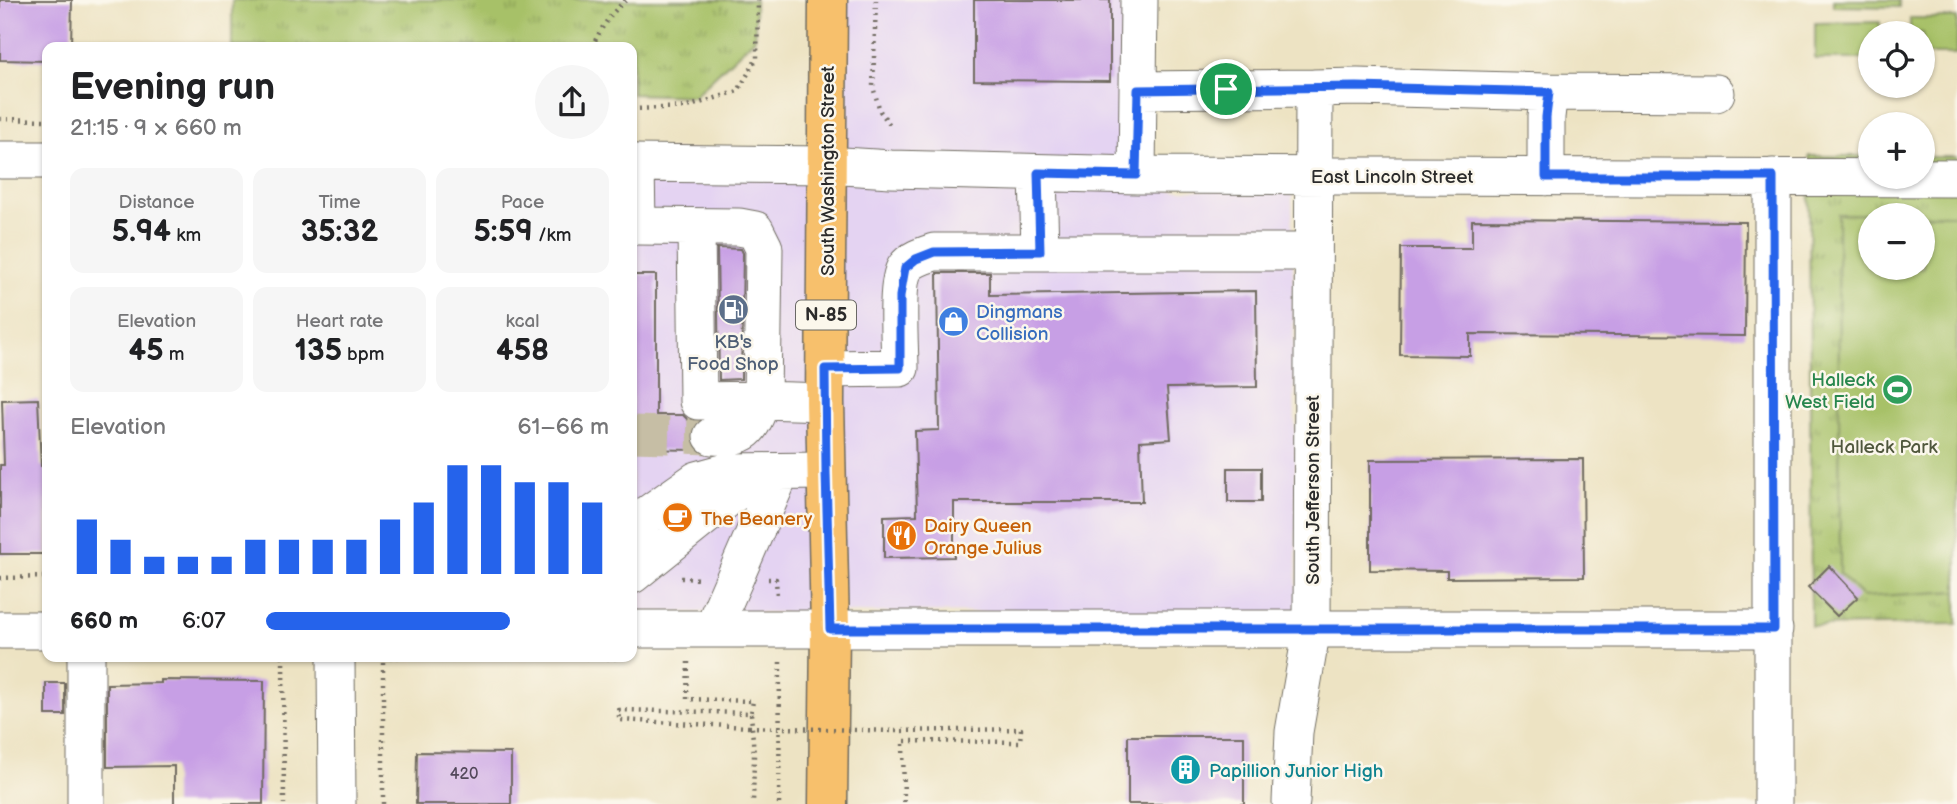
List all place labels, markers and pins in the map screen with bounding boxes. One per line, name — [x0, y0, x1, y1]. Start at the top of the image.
pin — [1196, 59, 1256, 119]
fuel station icon: KB's Food Shop — [716, 293, 750, 327]
place label: Dingmans Collision — [976, 301, 1063, 346]
shop icon: Dingmans Collision — [936, 305, 970, 339]
place label: KB's Food Shop — [687, 331, 779, 376]
place label: Halleck West Field — [1785, 369, 1876, 414]
sports icon: Halleck West Field — [1881, 373, 1915, 407]
cafe icon: The Beanery — [661, 501, 695, 535]
place label: The Beanery — [701, 508, 813, 531]
place label: Dairy Queen Orange Julius — [924, 515, 1042, 560]
restaurant icon: Dairy Queen Orange Julius — [884, 519, 918, 553]
building icon: Papillion Junior High — [1169, 753, 1203, 787]
place label: Papillion Junior High — [1209, 760, 1383, 783]

